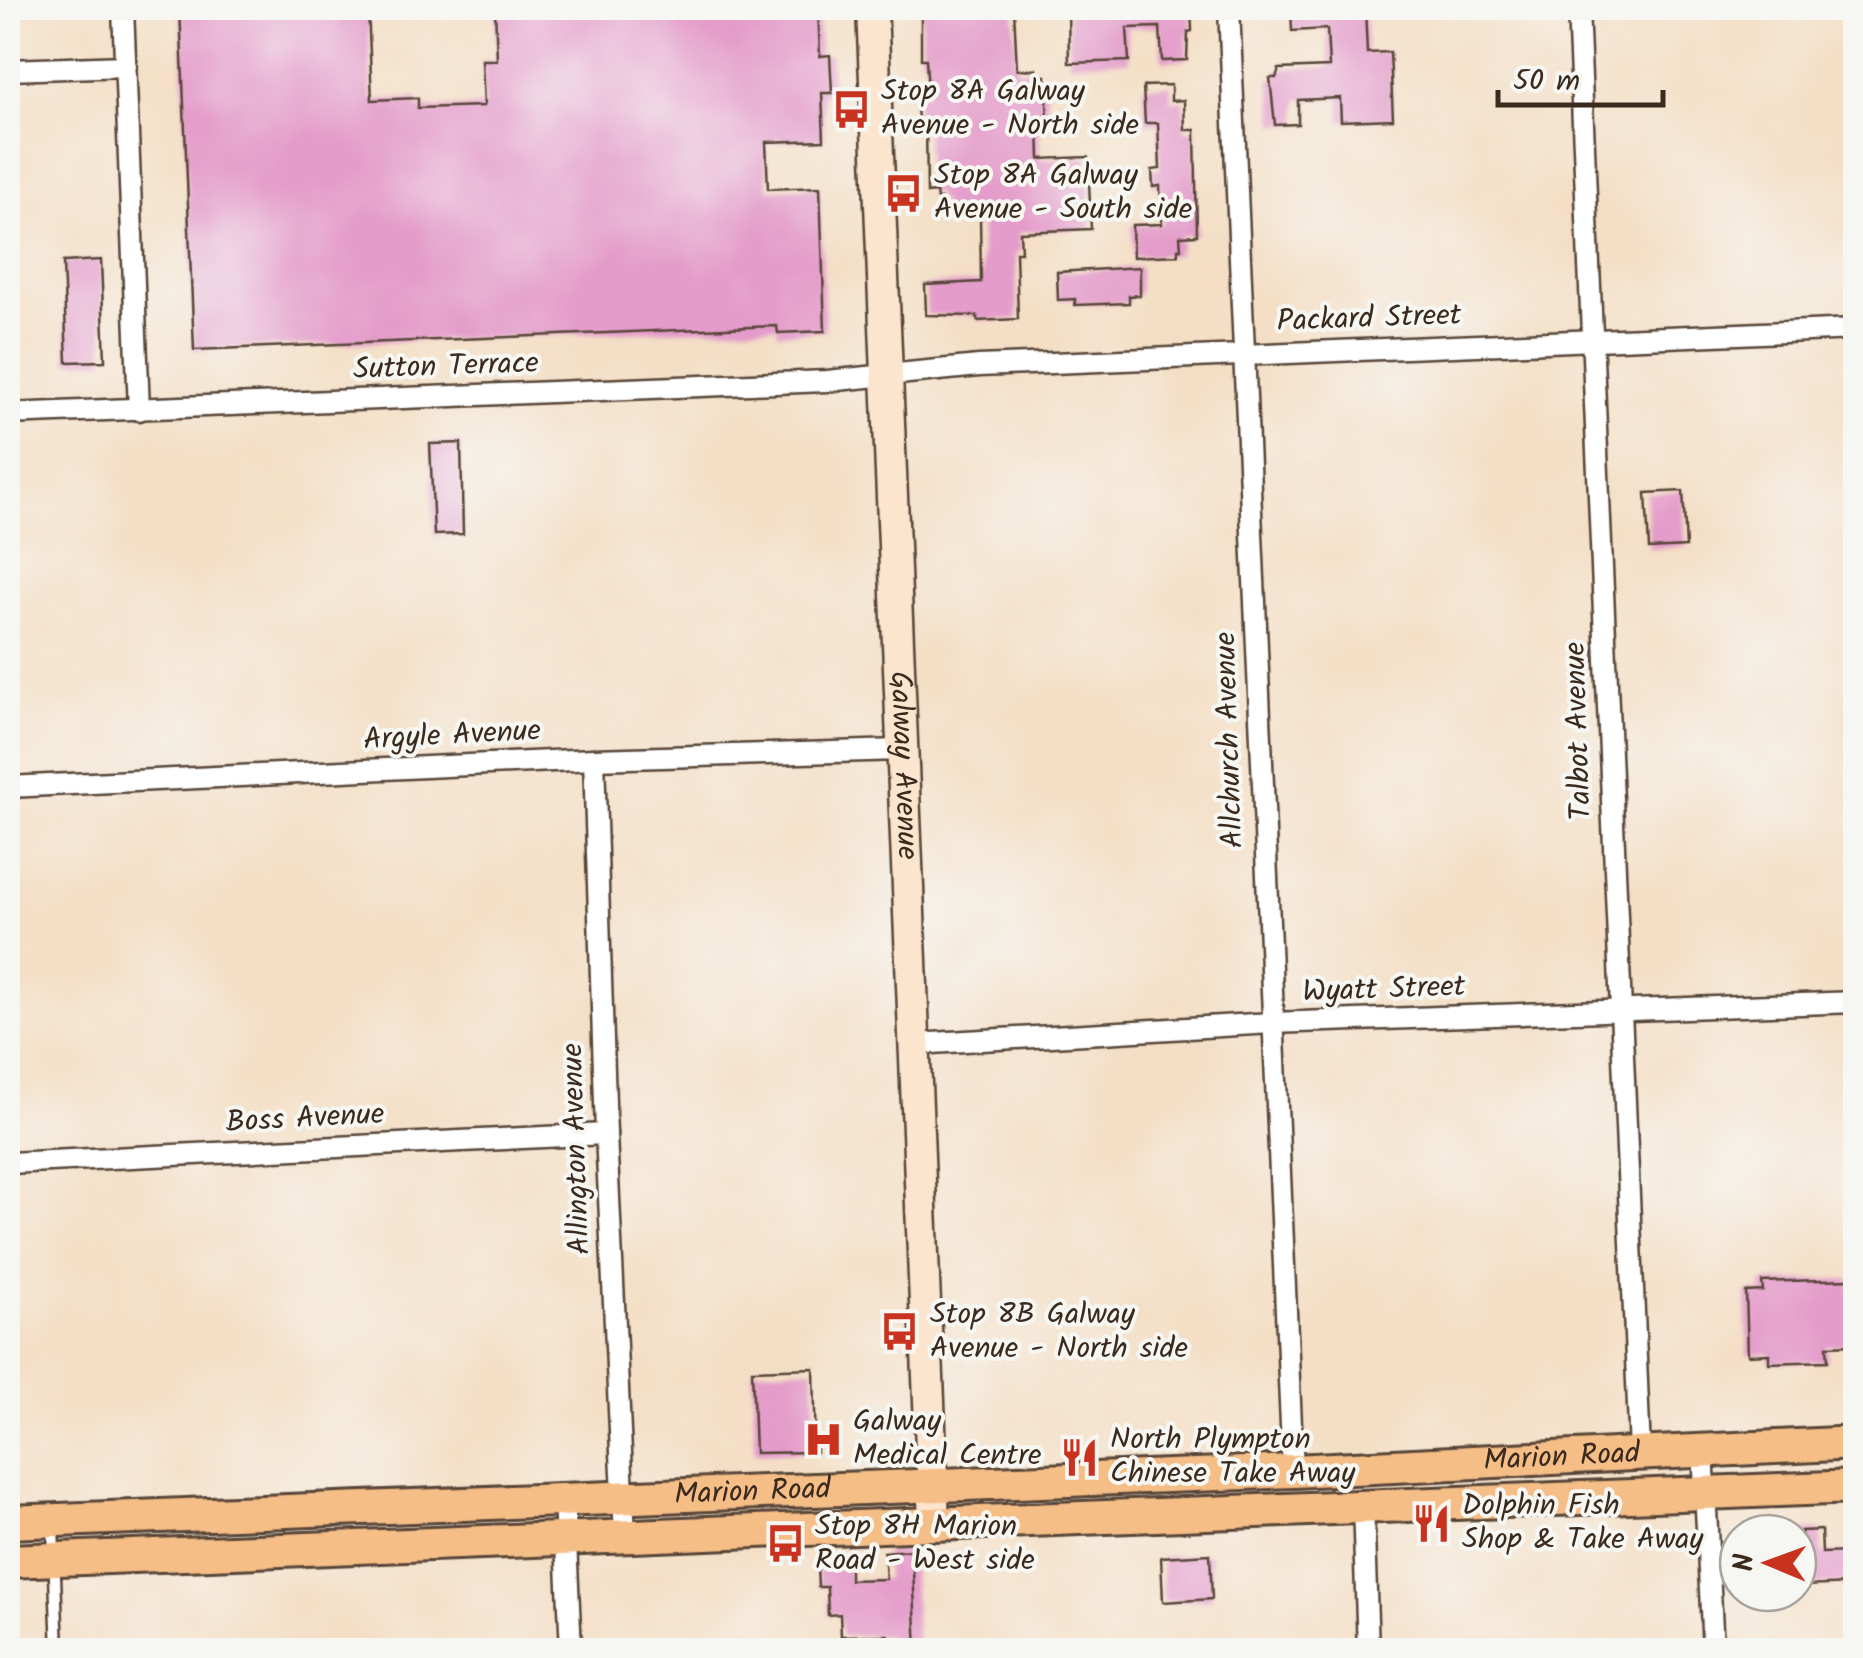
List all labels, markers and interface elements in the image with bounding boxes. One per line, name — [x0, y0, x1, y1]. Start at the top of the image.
scale bar — [1498, 45, 1663, 107]
text: 50 m — [1513, 58, 1580, 106]
place label: Stop 8A Galway Avenue - North side — [881, 68, 1139, 150]
bus stop icon: Stop 8A Galway Avenue - North side — [830, 88, 872, 130]
place label: Stop 8A Galway Avenue - South side — [934, 152, 1192, 234]
bus stop icon: Stop 8A Galway Avenue - South side — [883, 172, 925, 214]
street label: Packard Street — [1276, 292, 1463, 346]
street label: Sutton Terrace — [352, 340, 540, 394]
street label: Allchurch Avenue — [1202, 631, 1258, 849]
street label: Talbot Avenue — [1552, 641, 1606, 821]
street label: Galway Avenue — [875, 670, 931, 861]
street label: Argyle Avenue — [362, 707, 542, 765]
street label: Wyatt Street — [1302, 963, 1467, 1017]
street label: Allington Avenue — [549, 1042, 605, 1256]
street label: Boss Avenue — [225, 1091, 385, 1147]
place label: Stop 8B Galway Avenue - North side — [930, 1291, 1188, 1373]
bus stop icon: Stop 8B Galway Avenue - North side — [879, 1311, 921, 1353]
place label: Galway Medical Centre — [853, 1398, 1042, 1480]
place label: North Plympton Chinese Take Away — [1110, 1416, 1356, 1498]
hospital icon: Galway Medical Centre — [802, 1418, 844, 1460]
street label: Marion Road — [1482, 1430, 1642, 1485]
restaurant icon: North Plympton Chinese Take Away — [1059, 1436, 1101, 1478]
street label: Marion Road — [673, 1465, 833, 1520]
place label: Dolphin Fish Shop & Take Away — [1462, 1482, 1704, 1564]
restaurant icon: Dolphin Fish Shop & Take Away — [1411, 1502, 1453, 1544]
place label: Stop 8H Marion Road - West side — [815, 1503, 1035, 1585]
north arrow — [1718, 1513, 1818, 1613]
bus stop icon: Stop 8H Marion Road - West side — [764, 1523, 806, 1565]
text: N — [1723, 1553, 1768, 1572]

